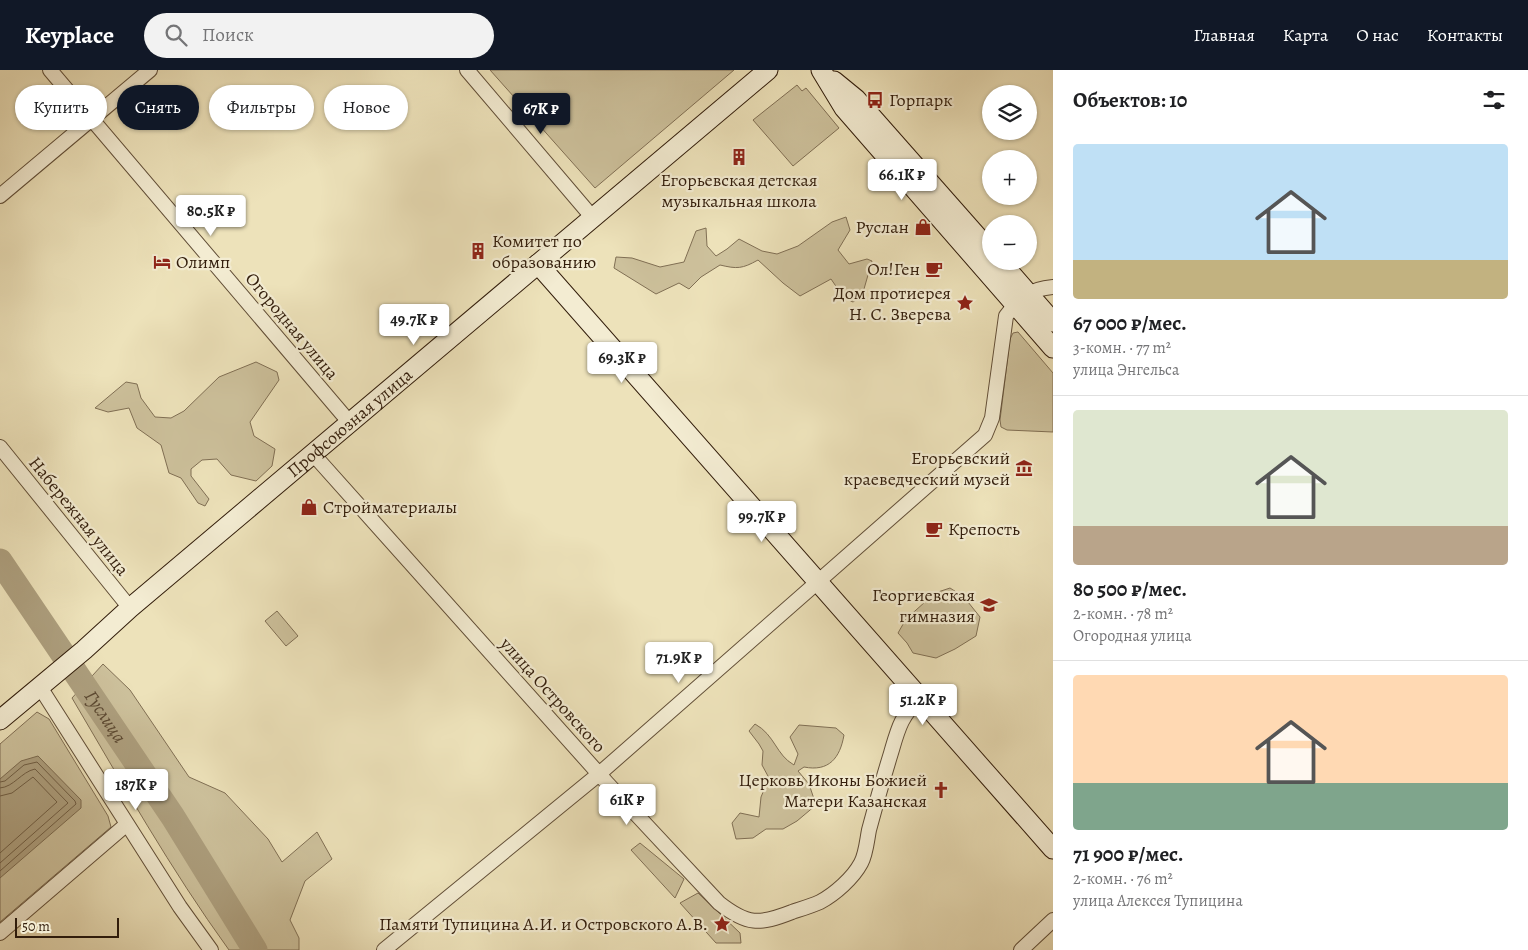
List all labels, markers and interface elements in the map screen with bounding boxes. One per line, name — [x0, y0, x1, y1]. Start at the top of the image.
search box — [144, 13, 494, 58]
text: Keyplace — [25, 19, 114, 51]
icon: search — [162, 21, 190, 49]
text: Поиск — [202, 22, 254, 48]
text: Главная — [1194, 23, 1255, 47]
text: Карта — [1283, 23, 1328, 47]
text: О нас — [1356, 23, 1399, 47]
text: Контакты — [1427, 23, 1503, 47]
chip: Купить — [15, 85, 107, 130]
chip: Снять — [117, 85, 199, 130]
chip: Фильтры — [209, 85, 314, 130]
chip: Новое — [324, 85, 408, 130]
map controls — [982, 85, 1037, 270]
button: layers — [982, 85, 1037, 140]
text: Объектов: 10 — [1073, 86, 1187, 114]
icon: filters — [1480, 86, 1508, 114]
place label: Горпарк — [889, 88, 953, 112]
bus stop icon: Горпарк — [865, 90, 885, 110]
pin: 67K ₽ — [506, 92, 576, 135]
text: 67K ₽ — [523, 98, 559, 120]
building icon: Егорьевская детская музыкальная школа — [729, 147, 749, 167]
button: + — [982, 150, 1037, 205]
pin: 66.1K ₽ — [856, 158, 948, 201]
text: 66.1K ₽ — [879, 164, 925, 186]
place label: Егорьевская детская музыкальная школа — [661, 168, 817, 213]
icon: home — [1246, 177, 1336, 267]
pin: 80.5K ₽ — [165, 194, 257, 237]
text: 80.5K ₽ — [187, 200, 235, 222]
place label: Руслан — [856, 215, 909, 239]
button: − — [982, 215, 1037, 270]
shop icon: Руслан — [913, 217, 933, 237]
place label: Комитет по образованию — [492, 229, 596, 274]
building icon: Комитет по образованию — [468, 241, 488, 261]
place label: Олимп — [176, 250, 230, 274]
hotel icon: Олимп — [152, 252, 172, 272]
place label: Ол!Ген — [867, 257, 920, 281]
cafe icon: Ол!Ген — [924, 259, 944, 279]
street label: Огородная улица — [240, 267, 345, 385]
place label: Дом протиерея Н. С. Зверева — [833, 281, 952, 326]
place icon: Дом протиерея Н. С. Зверева — [955, 293, 975, 313]
pin: 49.7K ₽ — [368, 304, 460, 346]
text: 49.7K ₽ — [390, 309, 438, 331]
text: 67 000 ₽/мес. — [1073, 309, 1187, 337]
text: 3-комн. · 77 m² — [1073, 337, 1171, 359]
pin: 69.3K ₽ — [576, 342, 668, 384]
text: 69.3K ₽ — [598, 347, 646, 369]
text: улица Энгельса — [1073, 359, 1179, 381]
street label: Профсоюзная улица — [282, 363, 418, 483]
icon: home — [1246, 442, 1336, 532]
place label: Егорьевский краеведческий музей — [844, 446, 1010, 491]
street label: Набережная улица — [23, 451, 135, 581]
museum icon: Егорьевский краеведческий музей — [1014, 458, 1034, 478]
place label: Стройматериалы — [323, 495, 457, 519]
shop icon: Стройматериалы — [299, 497, 319, 517]
pin: 99.7K ₽ — [716, 500, 808, 543]
text: 99.7K ₽ — [738, 506, 786, 528]
place label: Крепость — [948, 517, 1020, 541]
cafe icon: Крепость — [924, 519, 944, 539]
text: 80 500 ₽/мес. — [1073, 575, 1187, 603]
place label: Георгиевская гимназия — [872, 583, 975, 628]
school or university icon: Георгиевская гимназия — [979, 595, 999, 615]
text: 2-комн. · 78 m² — [1073, 603, 1173, 625]
text: Огородная улица — [1073, 625, 1192, 647]
street label: улица Островского — [494, 631, 611, 758]
pin: 71.9K ₽ — [633, 642, 725, 684]
text: 71.9K ₽ — [656, 647, 702, 669]
pin: 51.2K ₽ — [877, 684, 969, 726]
water label: Гуслица — [78, 685, 133, 749]
text: 51.2K ₽ — [900, 689, 946, 711]
icon: home — [1246, 707, 1336, 797]
pin: 187K ₽ — [95, 768, 177, 811]
place label: Церковь Иконы Божией Матери Казанская — [739, 768, 927, 813]
text: 187K ₽ — [115, 774, 157, 796]
church icon: Церковь Иконы Божией Матери Казанская — [931, 780, 951, 800]
pin: 61K ₽ — [592, 784, 662, 826]
text: 61K ₽ — [610, 789, 644, 811]
text: 71 900 ₽/мес. — [1073, 840, 1184, 868]
text: 2-комн. · 76 m² — [1073, 868, 1173, 890]
text: улица Алексея Тупицина — [1073, 890, 1243, 912]
place label: Памяти Тупицина А.И. и Островского А.В. — [379, 912, 708, 936]
place icon: Памяти Тупицина А.И. и Островского А.В. — [712, 914, 732, 934]
scale bar — [15, 915, 119, 938]
text: 50 m — [22, 917, 50, 936]

